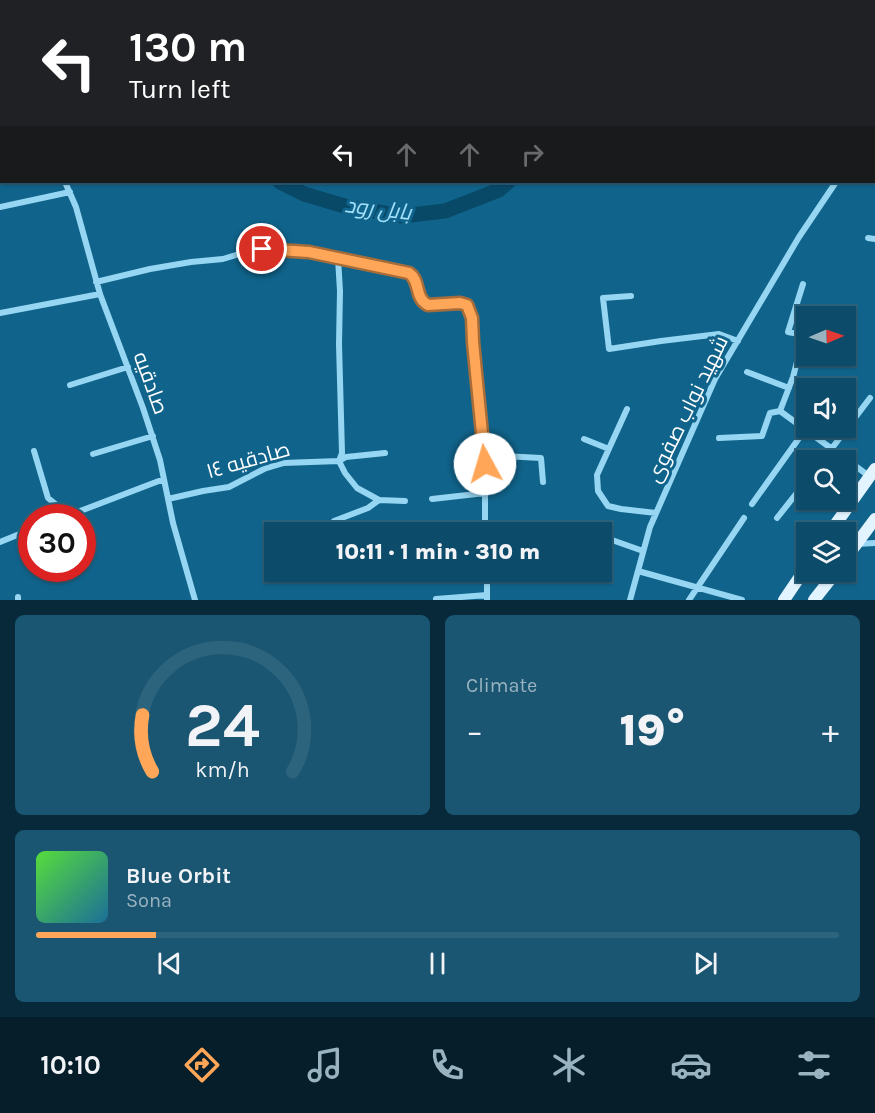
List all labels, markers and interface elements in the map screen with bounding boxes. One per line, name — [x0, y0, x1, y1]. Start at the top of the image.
text: 130 m — [129, 22, 247, 72]
icon: left — [30, 24, 108, 102]
text: Turn left — [129, 73, 230, 105]
icon: left — [327, 138, 360, 171]
icon: ahead — [390, 138, 423, 171]
icon: ahead — [453, 138, 486, 171]
icon: right — [516, 138, 549, 171]
water label: بابل رود — [343, 192, 414, 226]
pin — [236, 223, 287, 274]
icon: arrive — [245, 232, 278, 265]
north arrow — [796, 306, 856, 366]
map controls — [796, 306, 856, 582]
street label: شهید نواب صفوی — [641, 332, 734, 487]
street label: صادقیه — [129, 349, 173, 417]
button: sound — [796, 378, 856, 438]
position arrow — [453, 432, 517, 496]
street label: صادقيه ١٤ — [203, 437, 293, 483]
button: search — [796, 450, 856, 510]
speed limit sign: 30 — [18, 504, 96, 582]
button: layers — [796, 522, 856, 582]
text: 10:11 · 1 min · 310 m — [336, 539, 540, 565]
text: Climate — [466, 674, 537, 697]
text: 24 — [185, 689, 260, 762]
text: 19° — [620, 704, 685, 756]
text: − — [466, 712, 483, 750]
text: + — [822, 712, 839, 750]
text: km/h — [195, 757, 250, 782]
text: Blue Orbit — [126, 863, 231, 889]
text: Sona — [126, 889, 172, 912]
icon: previous — [153, 947, 186, 980]
icon: pause — [421, 947, 454, 980]
icon: next — [689, 947, 722, 980]
icon: directions — [181, 1044, 223, 1086]
icon: music — [304, 1044, 346, 1086]
icon: phone — [426, 1044, 468, 1086]
icon: climate — [548, 1044, 590, 1086]
icon: car — [670, 1044, 712, 1086]
icon: filters — [793, 1044, 835, 1086]
text: 10:10 — [40, 1049, 101, 1081]

